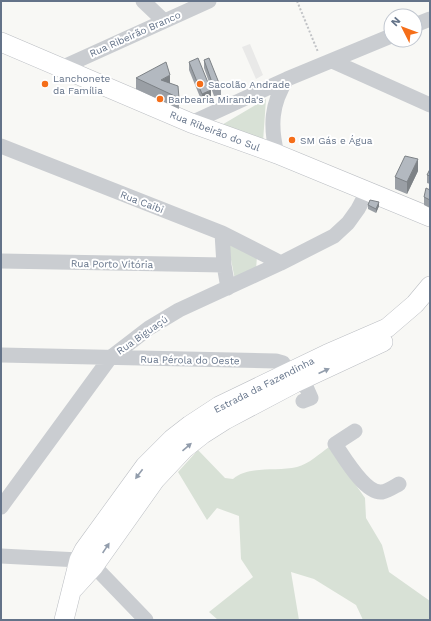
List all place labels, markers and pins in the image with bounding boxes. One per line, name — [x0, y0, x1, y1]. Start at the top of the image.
place label: Lanchonete da Família — [53, 73, 111, 96]
marker: Lanchonete da Família — [40, 79, 50, 89]
marker: Sacolão Andrade — [195, 79, 205, 89]
place label: Sacolão Andrade — [208, 79, 290, 90]
marker: Barbearia Miranda's — [155, 94, 165, 104]
place label: Barbearia Miranda's — [168, 94, 264, 105]
marker: SM Gás e Água — [287, 135, 297, 145]
place label: SM Gás e Água — [300, 135, 373, 146]

